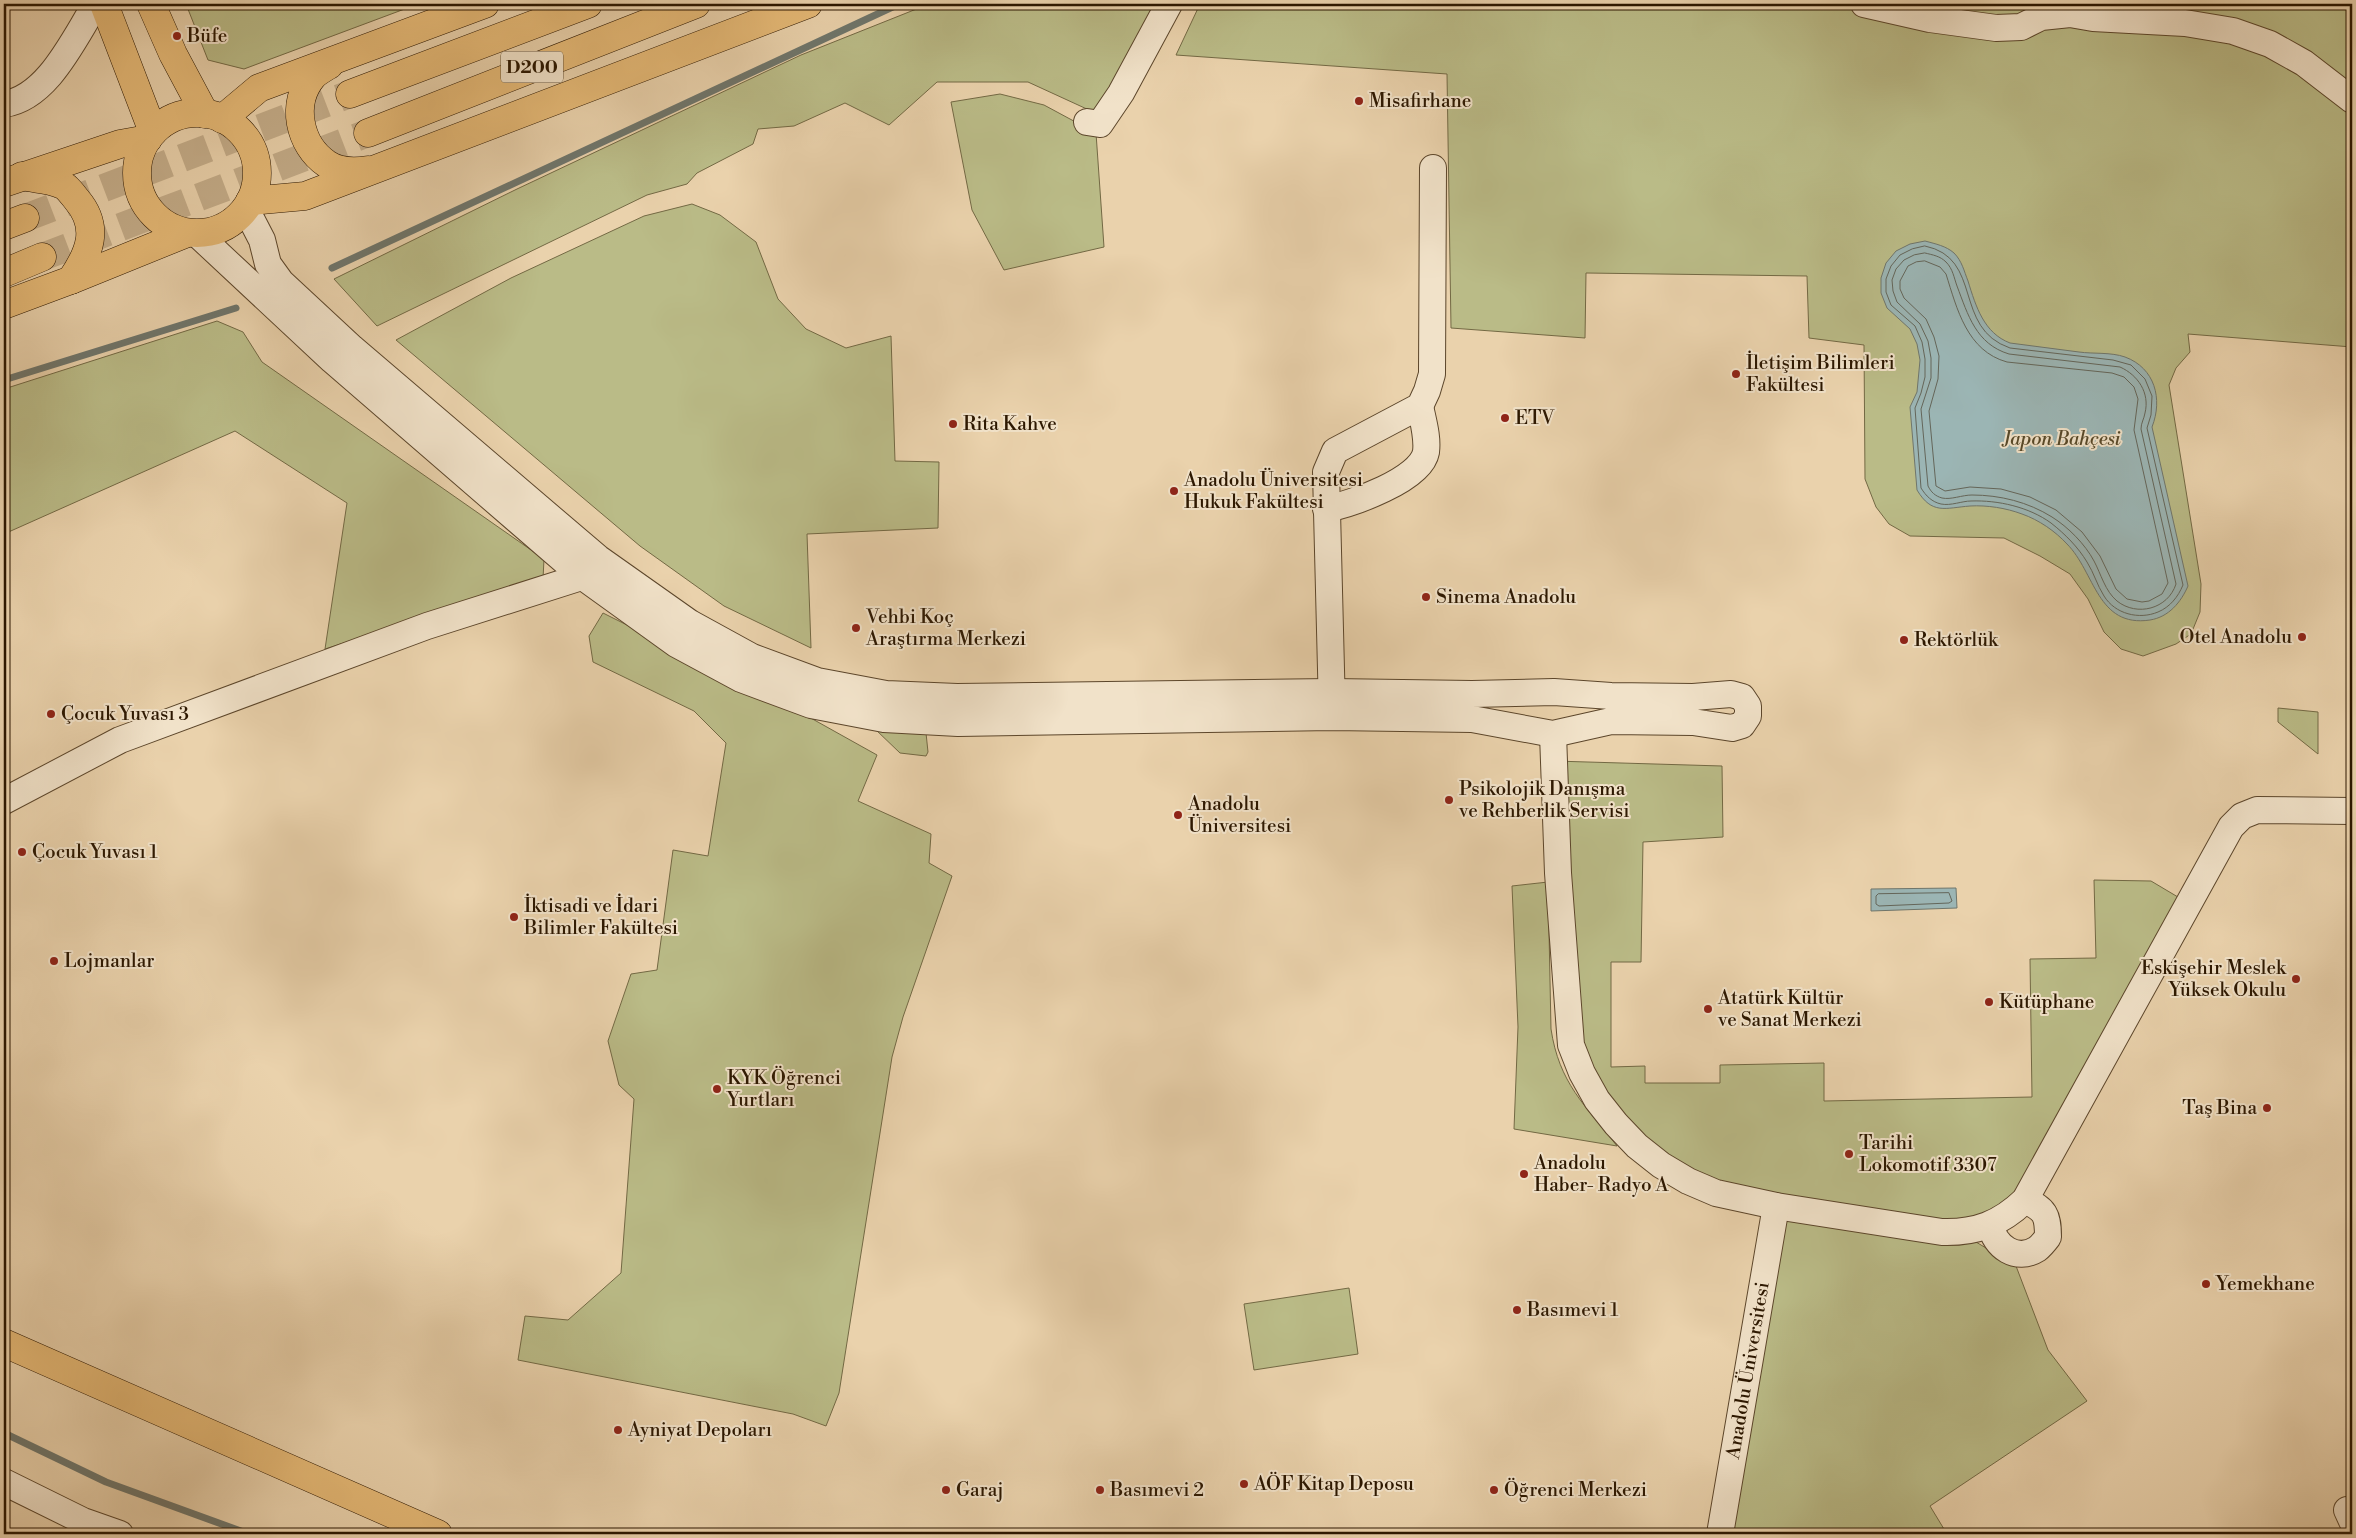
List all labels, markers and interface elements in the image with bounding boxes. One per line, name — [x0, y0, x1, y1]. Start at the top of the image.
place label: Büfe — [186, 24, 227, 48]
marker: Büfe — [171, 30, 183, 42]
road number: D200 — [501, 52, 563, 82]
place label: Misafirhane — [1369, 89, 1471, 113]
marker: Misafirhane — [1353, 95, 1365, 107]
place label: İletişim Bilimleri Fakültesi — [1746, 350, 1895, 397]
marker: İletişim Bilimleri Fakültesi — [1730, 368, 1742, 380]
place label: ETV — [1515, 406, 1555, 430]
place label: Rita Kahve — [963, 412, 1057, 436]
marker: ETV — [1499, 412, 1511, 424]
marker: Rita Kahve — [947, 418, 959, 430]
park label: Japon Bahçesi — [2001, 427, 2121, 451]
place label: Anadolu Üniversitesi Hukuk Fakültesi — [1183, 467, 1363, 514]
marker: Anadolu Üniversitesi Hukuk Fakültesi — [1168, 485, 1180, 497]
place label: Sinema Anadolu — [1436, 585, 1576, 609]
marker: Sinema Anadolu — [1420, 591, 1432, 603]
place label: Vehbi Koç Araştırma Merkezi — [865, 605, 1026, 651]
marker: Vehbi Koç Araştırma Merkezi — [850, 622, 862, 634]
place label: Otel Anadolu — [2180, 625, 2292, 649]
place label: Rektörlük — [1914, 628, 1999, 652]
marker: Otel Anadolu — [2296, 631, 2308, 643]
marker: Rektörlük — [1898, 634, 1910, 646]
place label: Çocuk Yuvası 3 — [61, 702, 189, 726]
marker: Çocuk Yuvası 3 — [45, 708, 57, 720]
place label: Psikolojik Danışma ve Rehberlik Servisi — [1458, 777, 1629, 823]
place label: Anadolu Üniversitesi — [1187, 792, 1291, 838]
marker: Psikolojik Danışma ve Rehberlik Servisi — [1443, 794, 1455, 806]
marker: Anadolu Üniversitesi — [1172, 809, 1184, 821]
place label: Çocuk Yuvası 1 — [32, 840, 158, 864]
marker: Çocuk Yuvası 1 — [16, 846, 28, 858]
place label: İktisadi ve İdari Bilimler Fakültesi — [523, 893, 678, 940]
marker: İktisadi ve İdari Bilimler Fakültesi — [508, 911, 520, 923]
place label: Lojmanlar — [64, 949, 155, 973]
marker: Lojmanlar — [48, 955, 60, 967]
place label: Eskişehir Meslek Yüksek Okulu — [2141, 956, 2287, 1002]
marker: Eskişehir Meslek Yüksek Okulu — [2290, 973, 2302, 985]
place label: Atatürk Kültür ve Sanat Merkezi — [1717, 986, 1862, 1032]
place label: Kütüphane — [1999, 990, 2094, 1014]
marker: Kütüphane — [1983, 996, 1995, 1008]
marker: Atatürk Kültür ve Sanat Merkezi — [1702, 1003, 1714, 1015]
place label: KYK Öğrenci Yurtları — [726, 1065, 841, 1112]
marker: KYK Öğrenci Yurtları — [711, 1083, 723, 1095]
place label: Taş Bina — [2182, 1096, 2257, 1120]
marker: Taş Bina — [2261, 1102, 2273, 1114]
place label: Tarihi Lokomotif 3307 — [1859, 1131, 1997, 1177]
marker: Tarihi Lokomotif 3307 — [1843, 1148, 1855, 1160]
place label: Anadolu Haber- Radyo A — [1533, 1151, 1669, 1197]
marker: Anadolu Haber- Radyo A — [1518, 1168, 1530, 1180]
place label: Yemekhane — [2215, 1272, 2315, 1296]
marker: Yemekhane — [2200, 1278, 2212, 1290]
street label: Anadolu Üniversitesi — [1721, 1280, 1775, 1462]
place label: Basımevi 1 — [1526, 1298, 1619, 1322]
marker: Basımevi 1 — [1511, 1304, 1523, 1316]
place label: Ayniyat Depoları — [627, 1418, 772, 1442]
marker: Ayniyat Depoları — [612, 1424, 624, 1436]
place label: AÖF Kitap Deposu — [1253, 1471, 1414, 1496]
place label: Öğrenci Merkezi — [1504, 1477, 1647, 1502]
place label: Garaj — [956, 1478, 1003, 1502]
place label: Basımevi 2 — [1109, 1478, 1204, 1502]
marker: AÖF Kitap Deposu — [1238, 1478, 1250, 1490]
marker: Garaj — [940, 1484, 952, 1496]
marker: Basımevi 2 — [1094, 1484, 1106, 1496]
marker: Öğrenci Merkezi — [1488, 1484, 1500, 1496]

